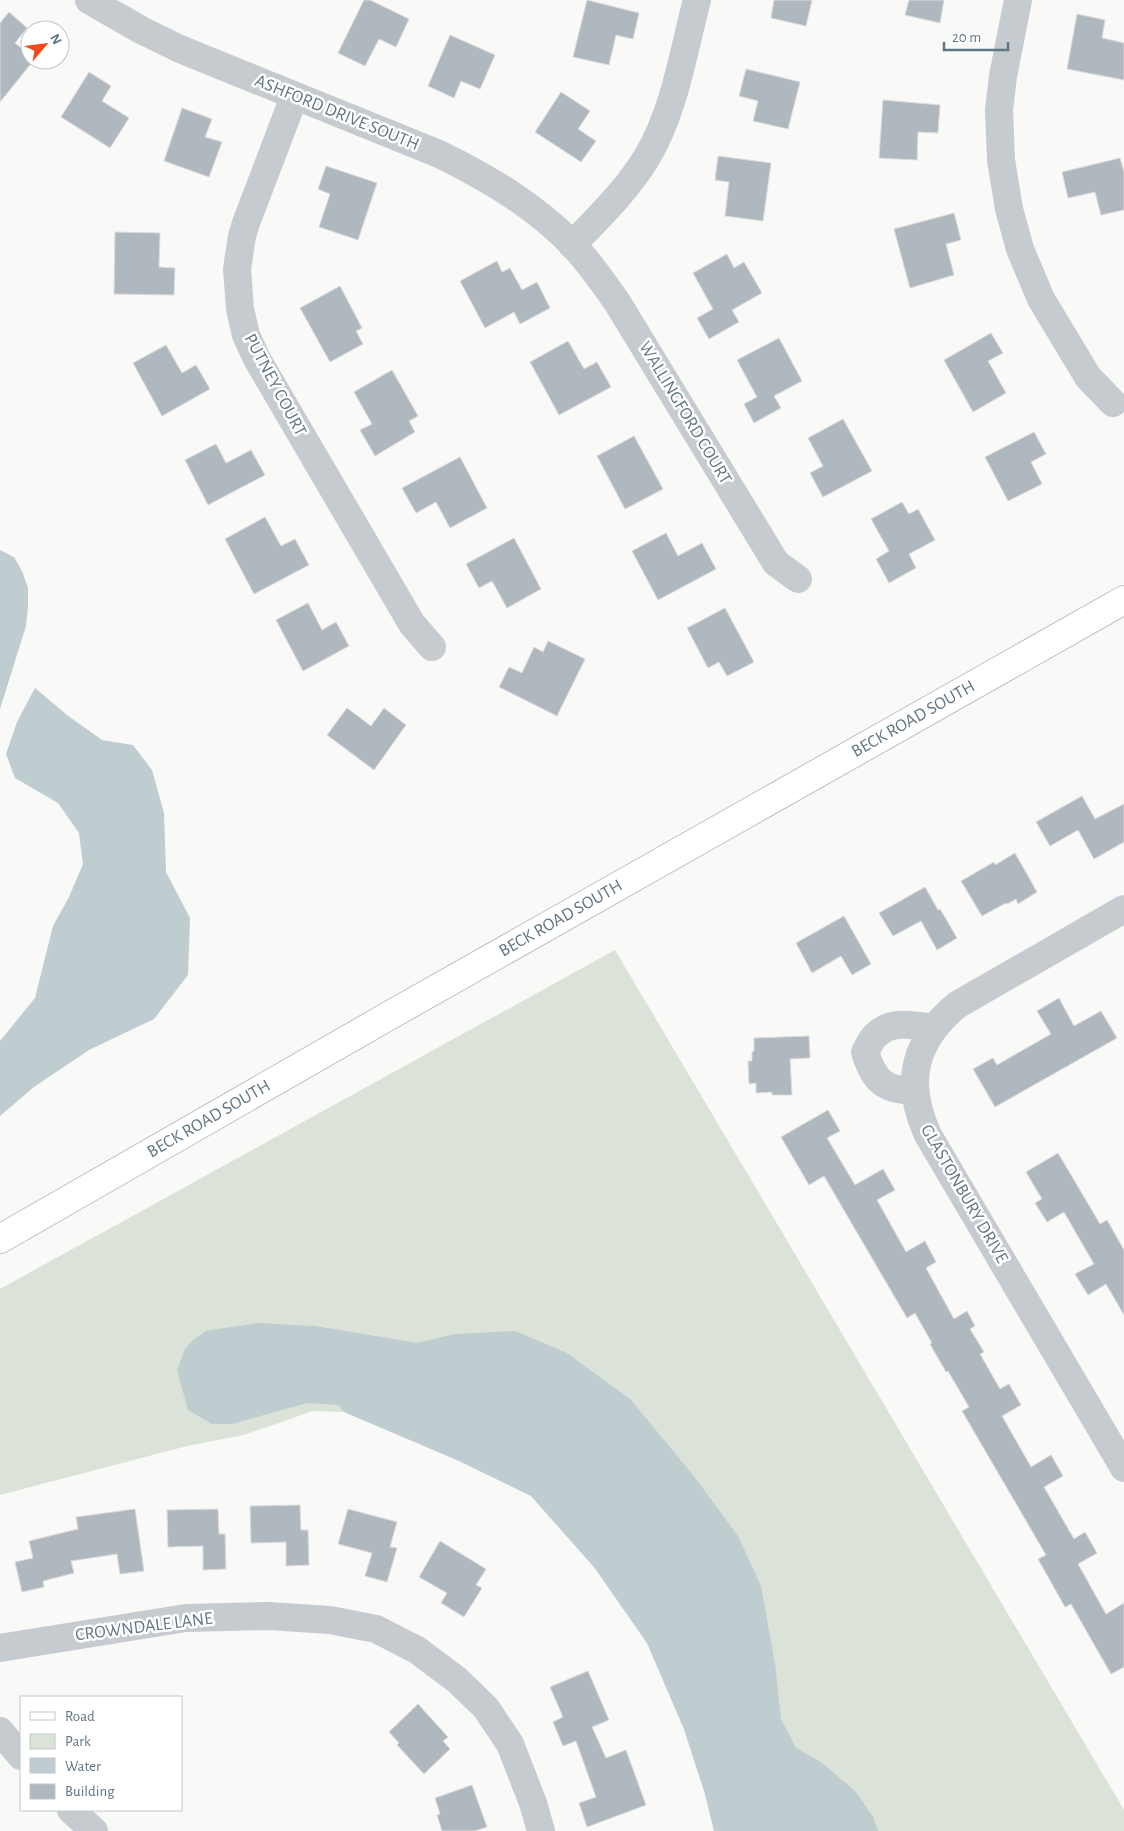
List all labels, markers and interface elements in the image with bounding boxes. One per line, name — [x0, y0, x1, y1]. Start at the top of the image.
north arrow — [20, 20, 70, 70]
scale bar — [944, 20, 1008, 52]
text: 20 m — [952, 30, 981, 45]
text: N — [47, 32, 64, 47]
street label: ASHFORD DRIVE SOUTH — [252, 72, 422, 154]
street label: PUTNEY COURT — [241, 331, 310, 439]
street label: WALLINGFORD COURT — [635, 339, 735, 488]
street label: BECK ROAD SOUTH — [849, 677, 978, 761]
street label: BECK ROAD SOUTH — [496, 877, 626, 960]
street label: BECK ROAD SOUTH — [144, 1077, 274, 1161]
street label: GLASTONBURY DRIVE — [917, 1122, 1011, 1267]
street label: CROWNDALE LANE — [74, 1610, 214, 1644]
legend — [20, 1696, 182, 1811]
text: Road — [65, 1709, 95, 1724]
text: Park — [65, 1734, 91, 1749]
text: Water — [65, 1759, 101, 1774]
text: Building — [65, 1784, 115, 1799]

